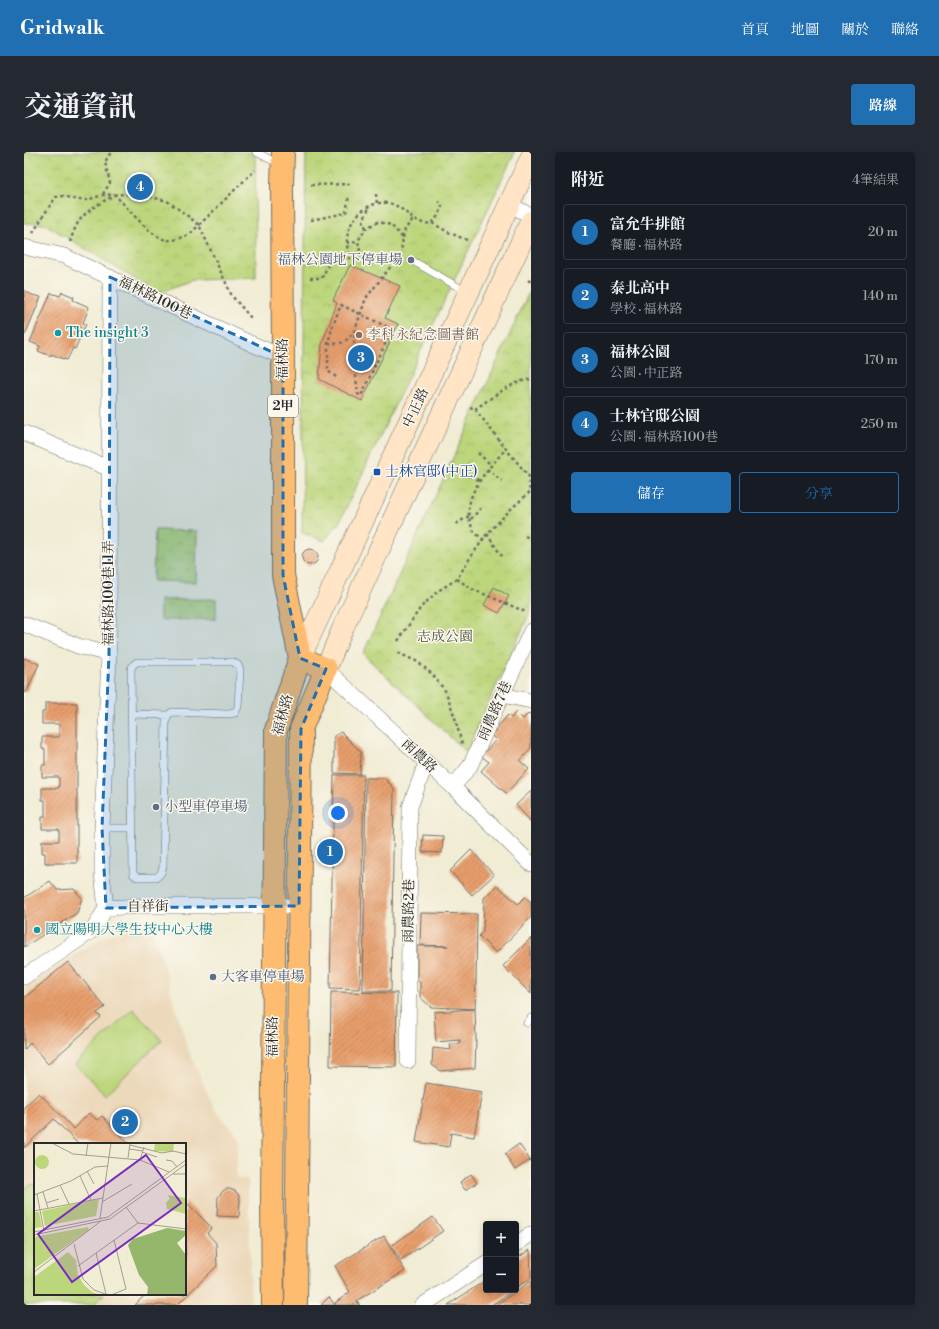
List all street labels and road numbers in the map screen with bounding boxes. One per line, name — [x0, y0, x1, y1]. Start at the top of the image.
street label: 福林路100巷 — [115, 272, 195, 324]
street label: 福林路 — [274, 338, 292, 380]
street label: 中正路 — [399, 385, 433, 431]
road number: 2甲 — [268, 395, 298, 417]
street label: 福林路100巷11弄 — [100, 540, 118, 646]
street label: 雨農路7巷 — [474, 679, 516, 743]
street label: 福林路 — [269, 692, 297, 738]
street label: 雨農路 — [398, 735, 440, 777]
street label: 雨農路2巷 — [399, 879, 419, 943]
street label: 自祥街 — [127, 898, 169, 916]
street label: 福林路 — [264, 1016, 282, 1058]

